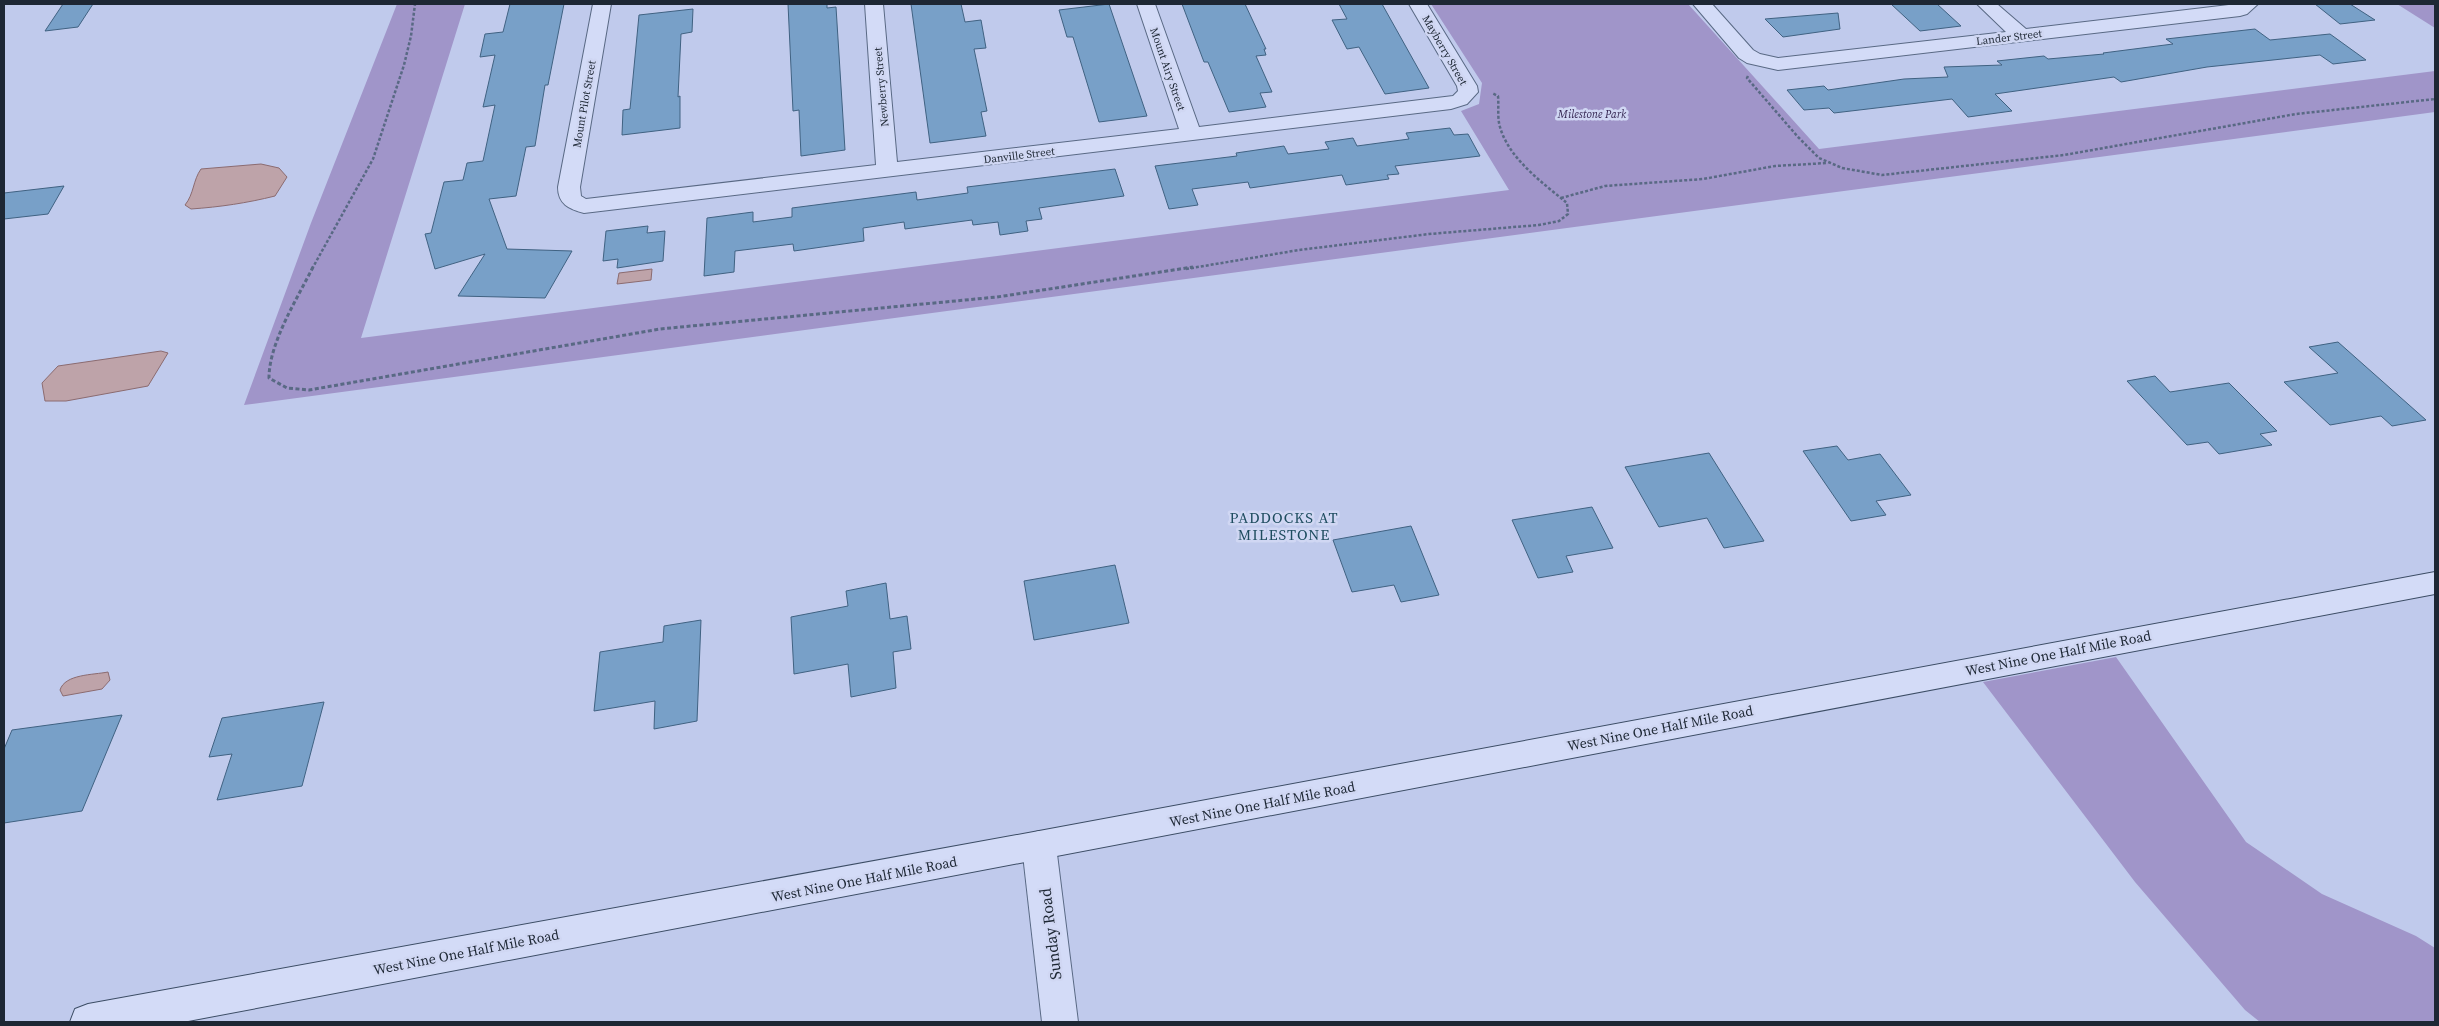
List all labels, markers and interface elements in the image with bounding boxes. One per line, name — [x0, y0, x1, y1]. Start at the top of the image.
street label: Mayberry Street — [1418, 12, 1471, 88]
street label: Mount Airy Street — [1146, 26, 1189, 113]
street label: Lander Street — [1975, 26, 2043, 49]
street label: Newberry Street — [871, 46, 892, 127]
street label: Mount Pilot Street — [569, 59, 600, 149]
park label: Milestone Park — [1557, 107, 1627, 122]
street label: Danville Street — [983, 144, 1056, 167]
district label: PADDOCKS AT MILESTONE — [1229, 507, 1339, 545]
street label: West Nine One Half Mile Road — [1963, 625, 2153, 681]
street label: West Nine One Half Mile Road — [1565, 700, 1755, 756]
street label: West Nine One Half Mile Road — [1167, 776, 1357, 832]
street label: West Nine One Half Mile Road — [769, 851, 959, 907]
street label: Sunday Road — [1033, 887, 1067, 981]
street label: West Nine One Half Mile Road — [371, 924, 561, 980]

